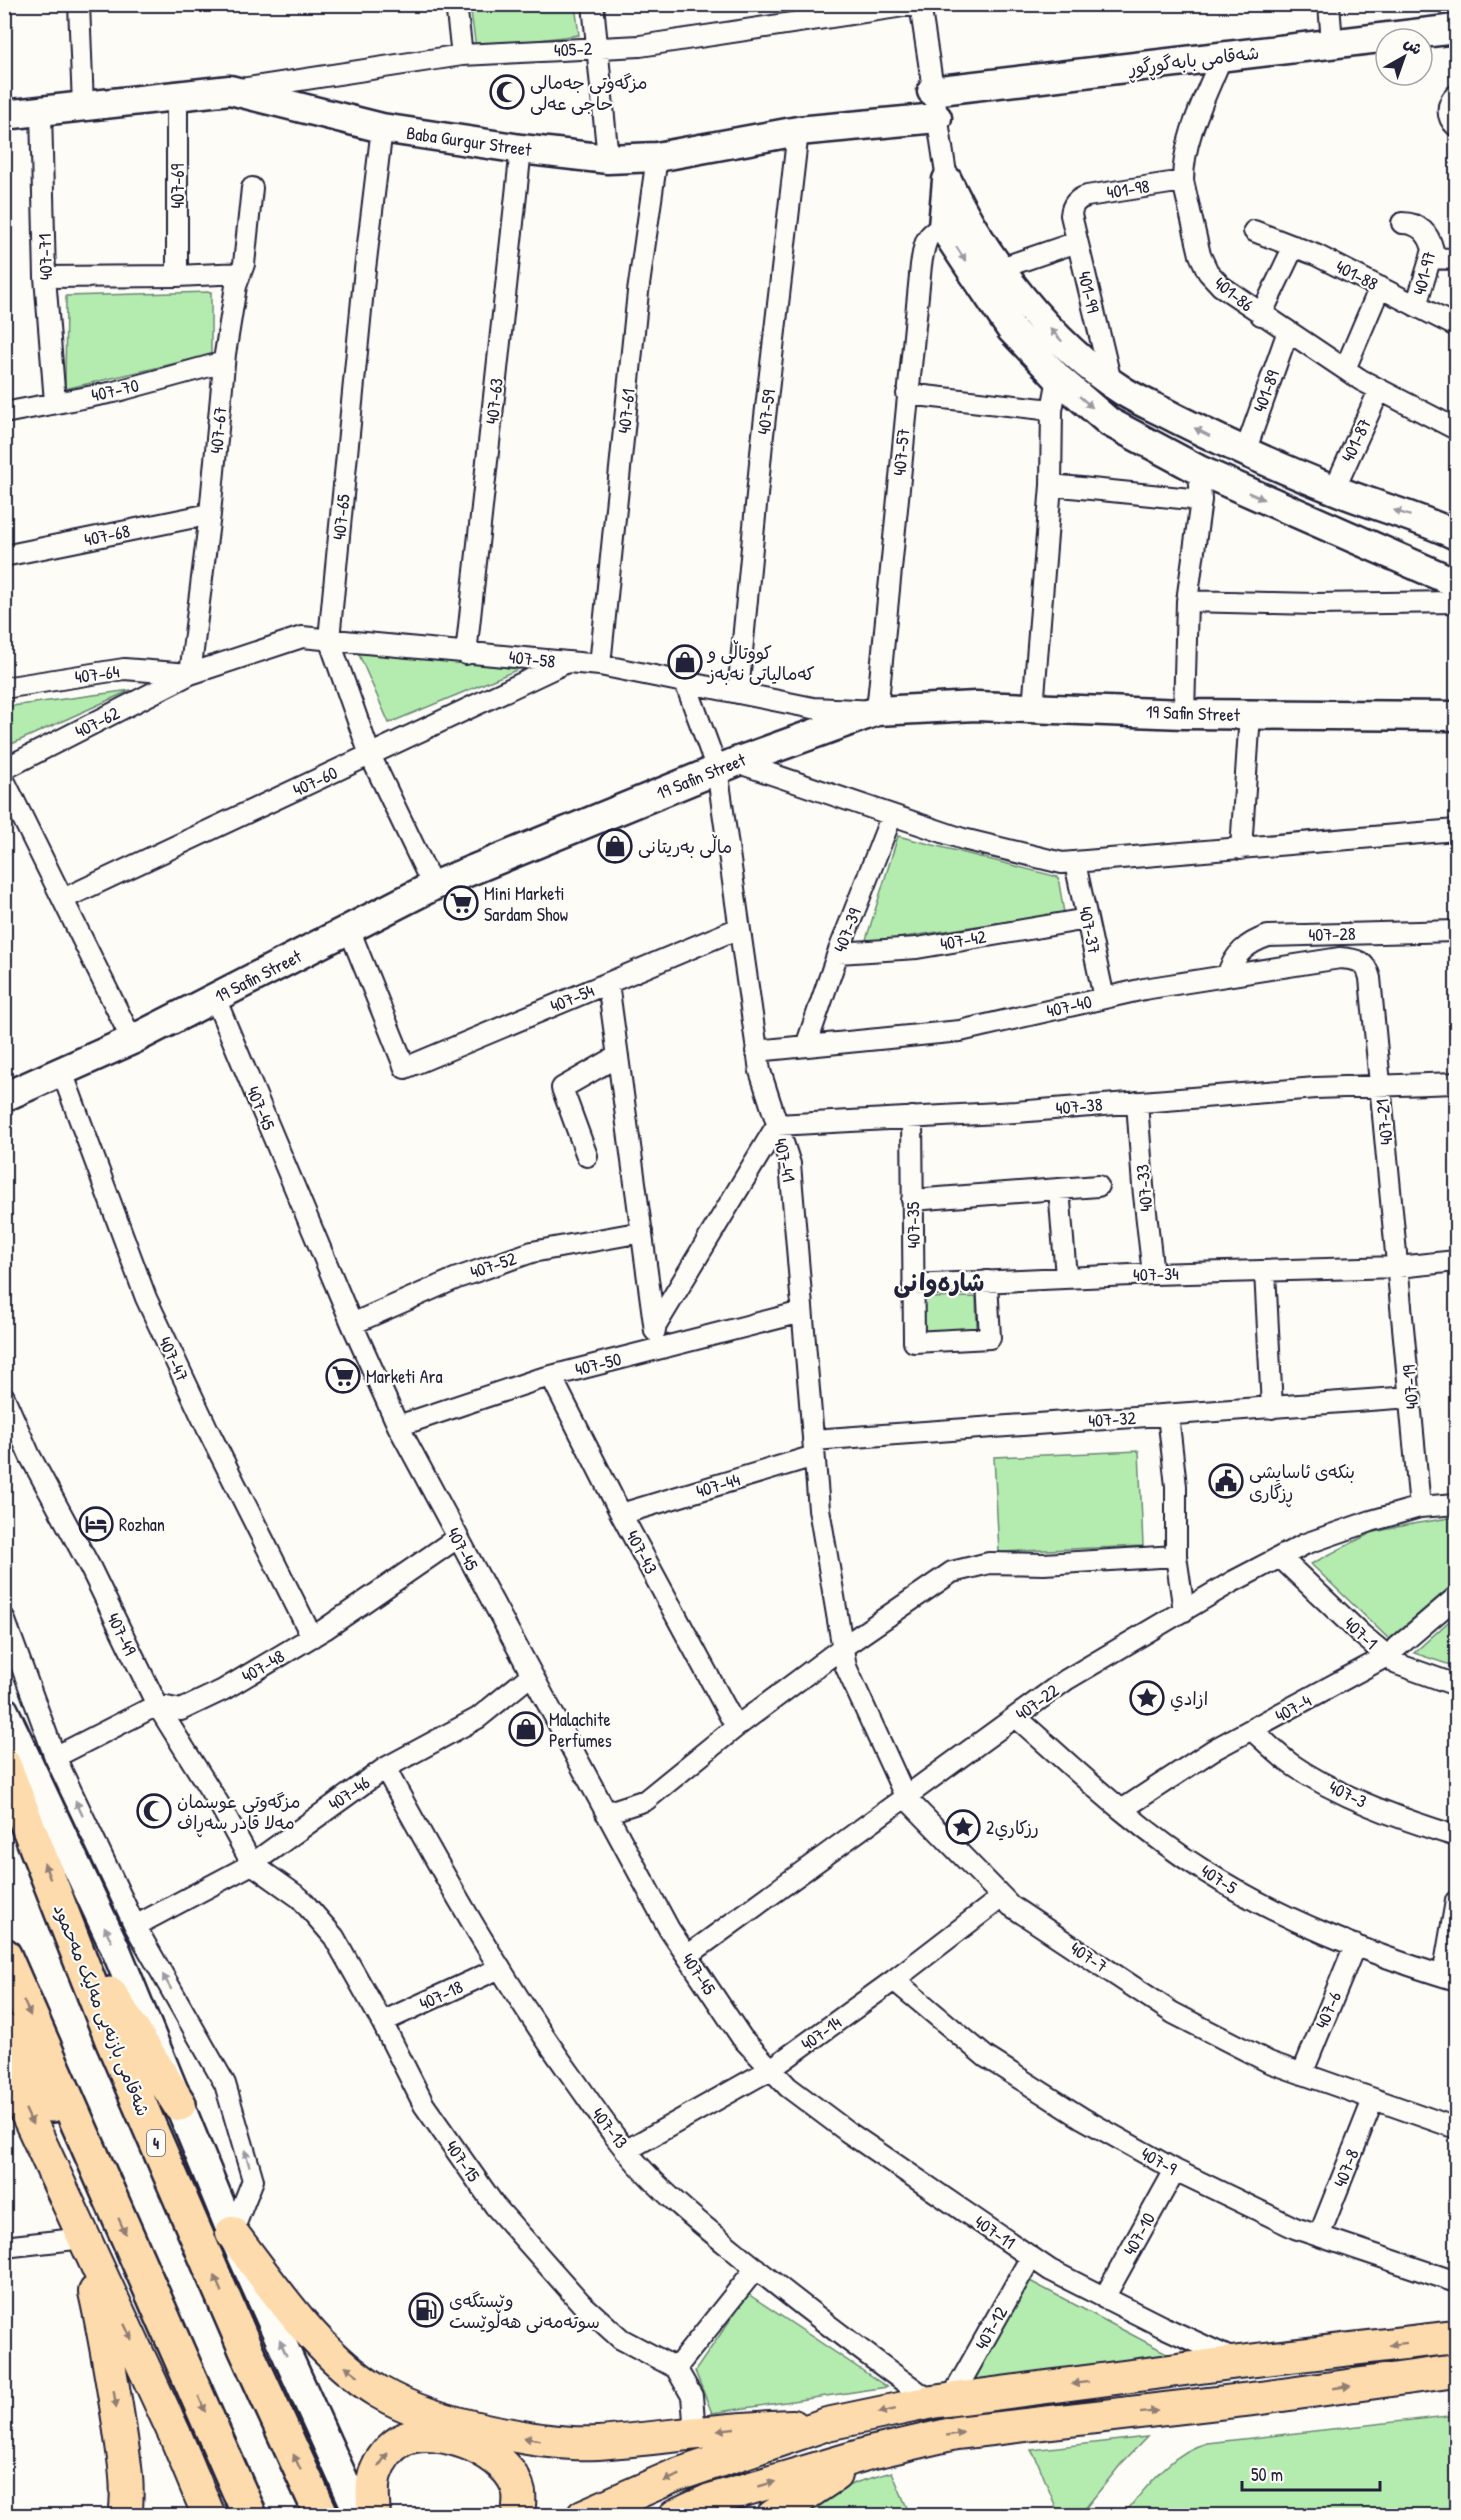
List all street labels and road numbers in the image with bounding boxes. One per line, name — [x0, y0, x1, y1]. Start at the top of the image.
street label: 405-2 — [553, 35, 593, 62]
street label: شەقامی بابەگوڕگوڕ — [1125, 40, 1261, 84]
street label: Baba Gurgur Street — [405, 120, 534, 162]
street label: 407-69 — [165, 163, 190, 208]
street label: 401-98 — [1105, 173, 1151, 205]
street label: 407-71 — [32, 233, 58, 281]
street label: 401-97 — [1407, 248, 1441, 297]
street label: 401-88 — [1332, 254, 1383, 296]
street label: 401-99 — [1072, 269, 1106, 316]
street label: 401-86 — [1209, 271, 1259, 317]
street label: 401-89 — [1247, 366, 1285, 415]
street label: 407-70 — [89, 372, 141, 408]
street label: 407-63 — [479, 377, 509, 425]
street label: 407-61 — [611, 387, 641, 435]
street label: 407-59 — [751, 388, 781, 436]
street label: 407-67 — [203, 405, 233, 455]
street label: 401-87 — [1335, 414, 1377, 466]
street label: 407-57 — [886, 427, 916, 477]
street label: 407-65 — [326, 493, 356, 541]
street label: 407-68 — [82, 518, 132, 552]
street label: 407-58 — [508, 644, 557, 674]
street label: 407-64 — [73, 658, 121, 690]
street label: 19 Safin Street — [1146, 699, 1241, 727]
street label: 407-62 — [71, 700, 124, 744]
street label: 19 Safin Street — [653, 747, 750, 805]
street label: 407-60 — [289, 760, 341, 802]
street label: 407-39 — [827, 904, 867, 956]
street label: 407-37 — [1073, 904, 1107, 956]
street label: 407-28 — [1308, 921, 1356, 947]
street label: 407-42 — [938, 924, 988, 956]
street label: 19 Safin Street — [210, 943, 306, 1008]
street label: 407-54 — [546, 978, 598, 1018]
street label: 407-40 — [1044, 989, 1094, 1023]
street label: 407-45 — [241, 1082, 282, 1134]
street label: 407-38 — [1055, 1091, 1104, 1120]
street label: 407-21 — [1369, 1098, 1399, 1146]
street label: 407-41 — [768, 1136, 802, 1184]
street label: 407-33 — [1129, 1163, 1159, 1213]
street label: 407-35 — [900, 1201, 926, 1249]
street label: 407-52 — [467, 1245, 520, 1284]
street label: 407-34 — [1133, 1261, 1180, 1287]
street label: 407-47 — [153, 1333, 195, 1386]
street label: 407-50 — [572, 1346, 624, 1382]
street label: 407-19 — [1396, 1364, 1424, 1410]
street label: 407-32 — [1087, 1405, 1137, 1433]
street label: 407-44 — [693, 1466, 743, 1503]
street label: 407-45 — [441, 1523, 485, 1575]
street label: 407-43 — [620, 1526, 664, 1578]
street label: 407-49 — [101, 1609, 143, 1660]
street label: 407-1 — [1339, 1611, 1383, 1655]
street label: 407-48 — [237, 1643, 289, 1688]
street label: 407-22 — [1010, 1677, 1064, 1726]
street label: 407-4 — [1270, 1688, 1316, 1728]
street label: 407-46 — [323, 1770, 375, 1816]
street label: 407-3 — [1325, 1774, 1371, 1814]
street label: 407-5 — [1196, 1858, 1242, 1900]
street label: شەقامی بازنەیی مەلیک مەحمود — [48, 1900, 156, 2120]
street label: 407-7 — [1065, 1936, 1113, 1978]
street label: 407-45 — [676, 1948, 722, 2000]
street label: 407-18 — [415, 1974, 467, 2016]
street label: 407-6 — [1309, 1988, 1347, 2032]
street label: 407-14 — [796, 2010, 846, 2056]
street label: 407-13 — [586, 2102, 634, 2154]
road number: 4 — [147, 2130, 165, 2156]
street label: 407-15 — [440, 2135, 486, 2187]
street label: 407-9 — [1136, 2141, 1182, 2181]
street label: 407-8 — [1327, 2145, 1365, 2191]
street label: 407-10 — [1117, 2208, 1161, 2260]
street label: 407-11 — [970, 2209, 1020, 2255]
street label: 407-12 — [969, 2301, 1013, 2354]

